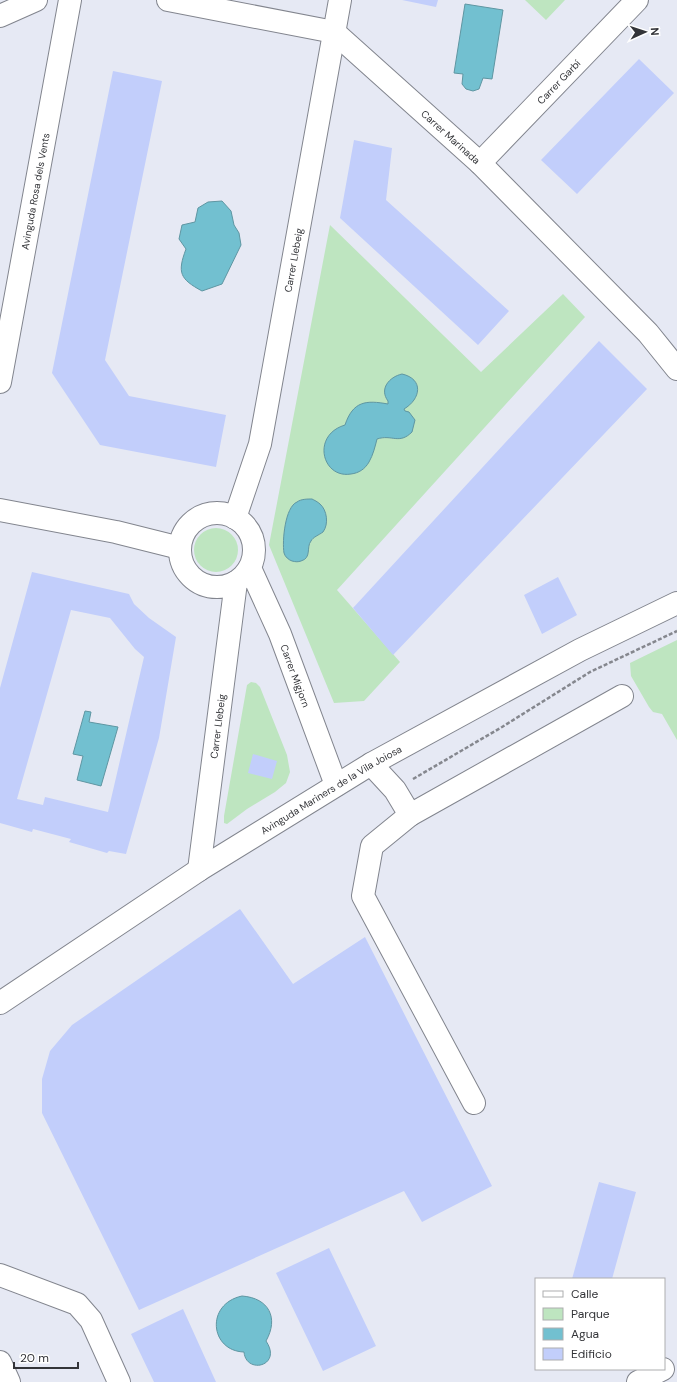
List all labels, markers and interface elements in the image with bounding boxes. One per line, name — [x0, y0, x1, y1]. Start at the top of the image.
north arrow — [625, 12, 665, 52]
text: N — [648, 27, 662, 36]
street label: Carrer Garbí — [534, 56, 583, 107]
street label: Carrer Marinada — [419, 107, 483, 167]
street label: Avinguda Rosa dels Vents — [18, 132, 52, 251]
street label: Carrer Llebeig — [281, 227, 305, 293]
street label: Carrer Migjorn — [278, 642, 313, 709]
street label: Carrer Llebeig — [207, 693, 228, 759]
street label: Avinguda Mariners de la Vila Joiosa — [258, 742, 404, 837]
legend — [535, 1278, 665, 1370]
text: Calle — [571, 1286, 598, 1302]
text: Parque — [571, 1306, 610, 1322]
text: Agua — [571, 1326, 599, 1342]
scale bar — [14, 1344, 78, 1370]
text: Edificio — [571, 1346, 612, 1362]
text: 20 m — [20, 1350, 49, 1366]

